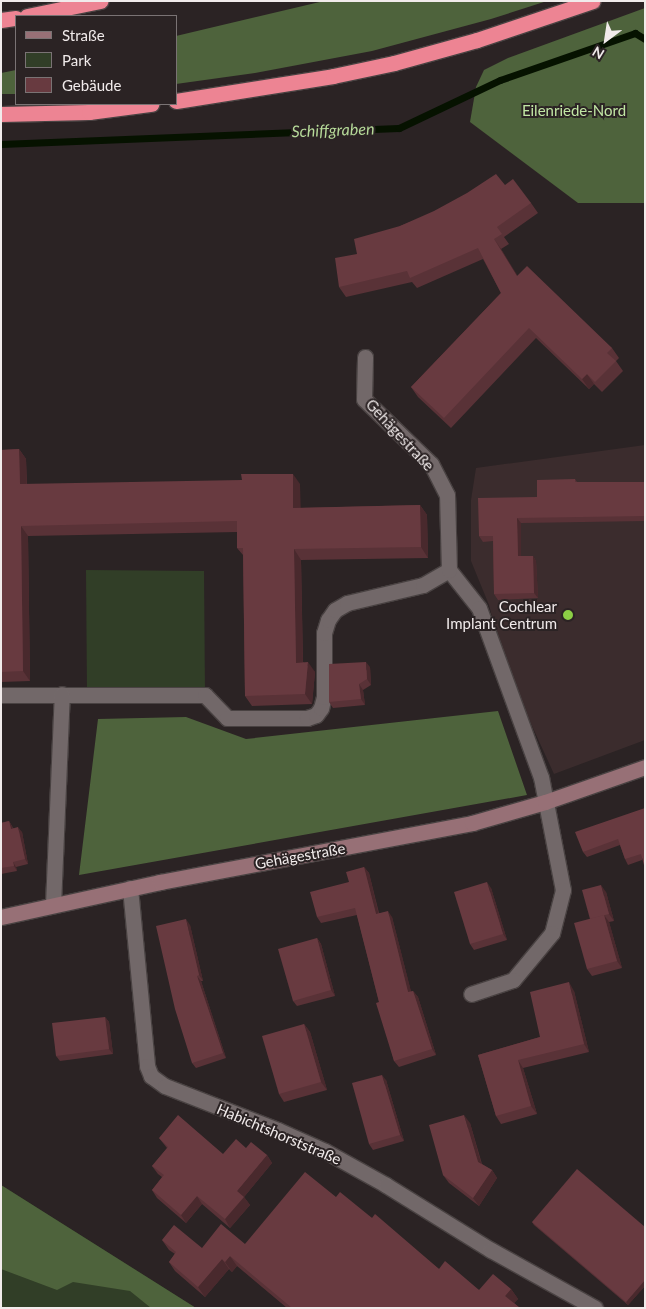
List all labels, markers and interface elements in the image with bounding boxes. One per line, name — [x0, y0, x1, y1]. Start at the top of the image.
legend — [15, 15, 178, 105]
north arrow — [581, 15, 631, 65]
text: Straße — [62, 26, 105, 44]
text: N — [589, 43, 607, 63]
text: Park — [62, 51, 91, 69]
text: Gebäude — [62, 76, 121, 94]
park label: Eilenriede-Nord — [522, 102, 626, 120]
water label: Schiffgraben — [291, 119, 375, 141]
street label: Gehägestraße — [362, 395, 438, 475]
place label: Cochlear Implant Centrum — [446, 597, 557, 632]
marker: Cochlear Implant Centrum — [561, 608, 575, 622]
street label: Gehägestraße — [253, 839, 347, 873]
street label: Habichtshorststraße — [214, 1100, 344, 1168]

